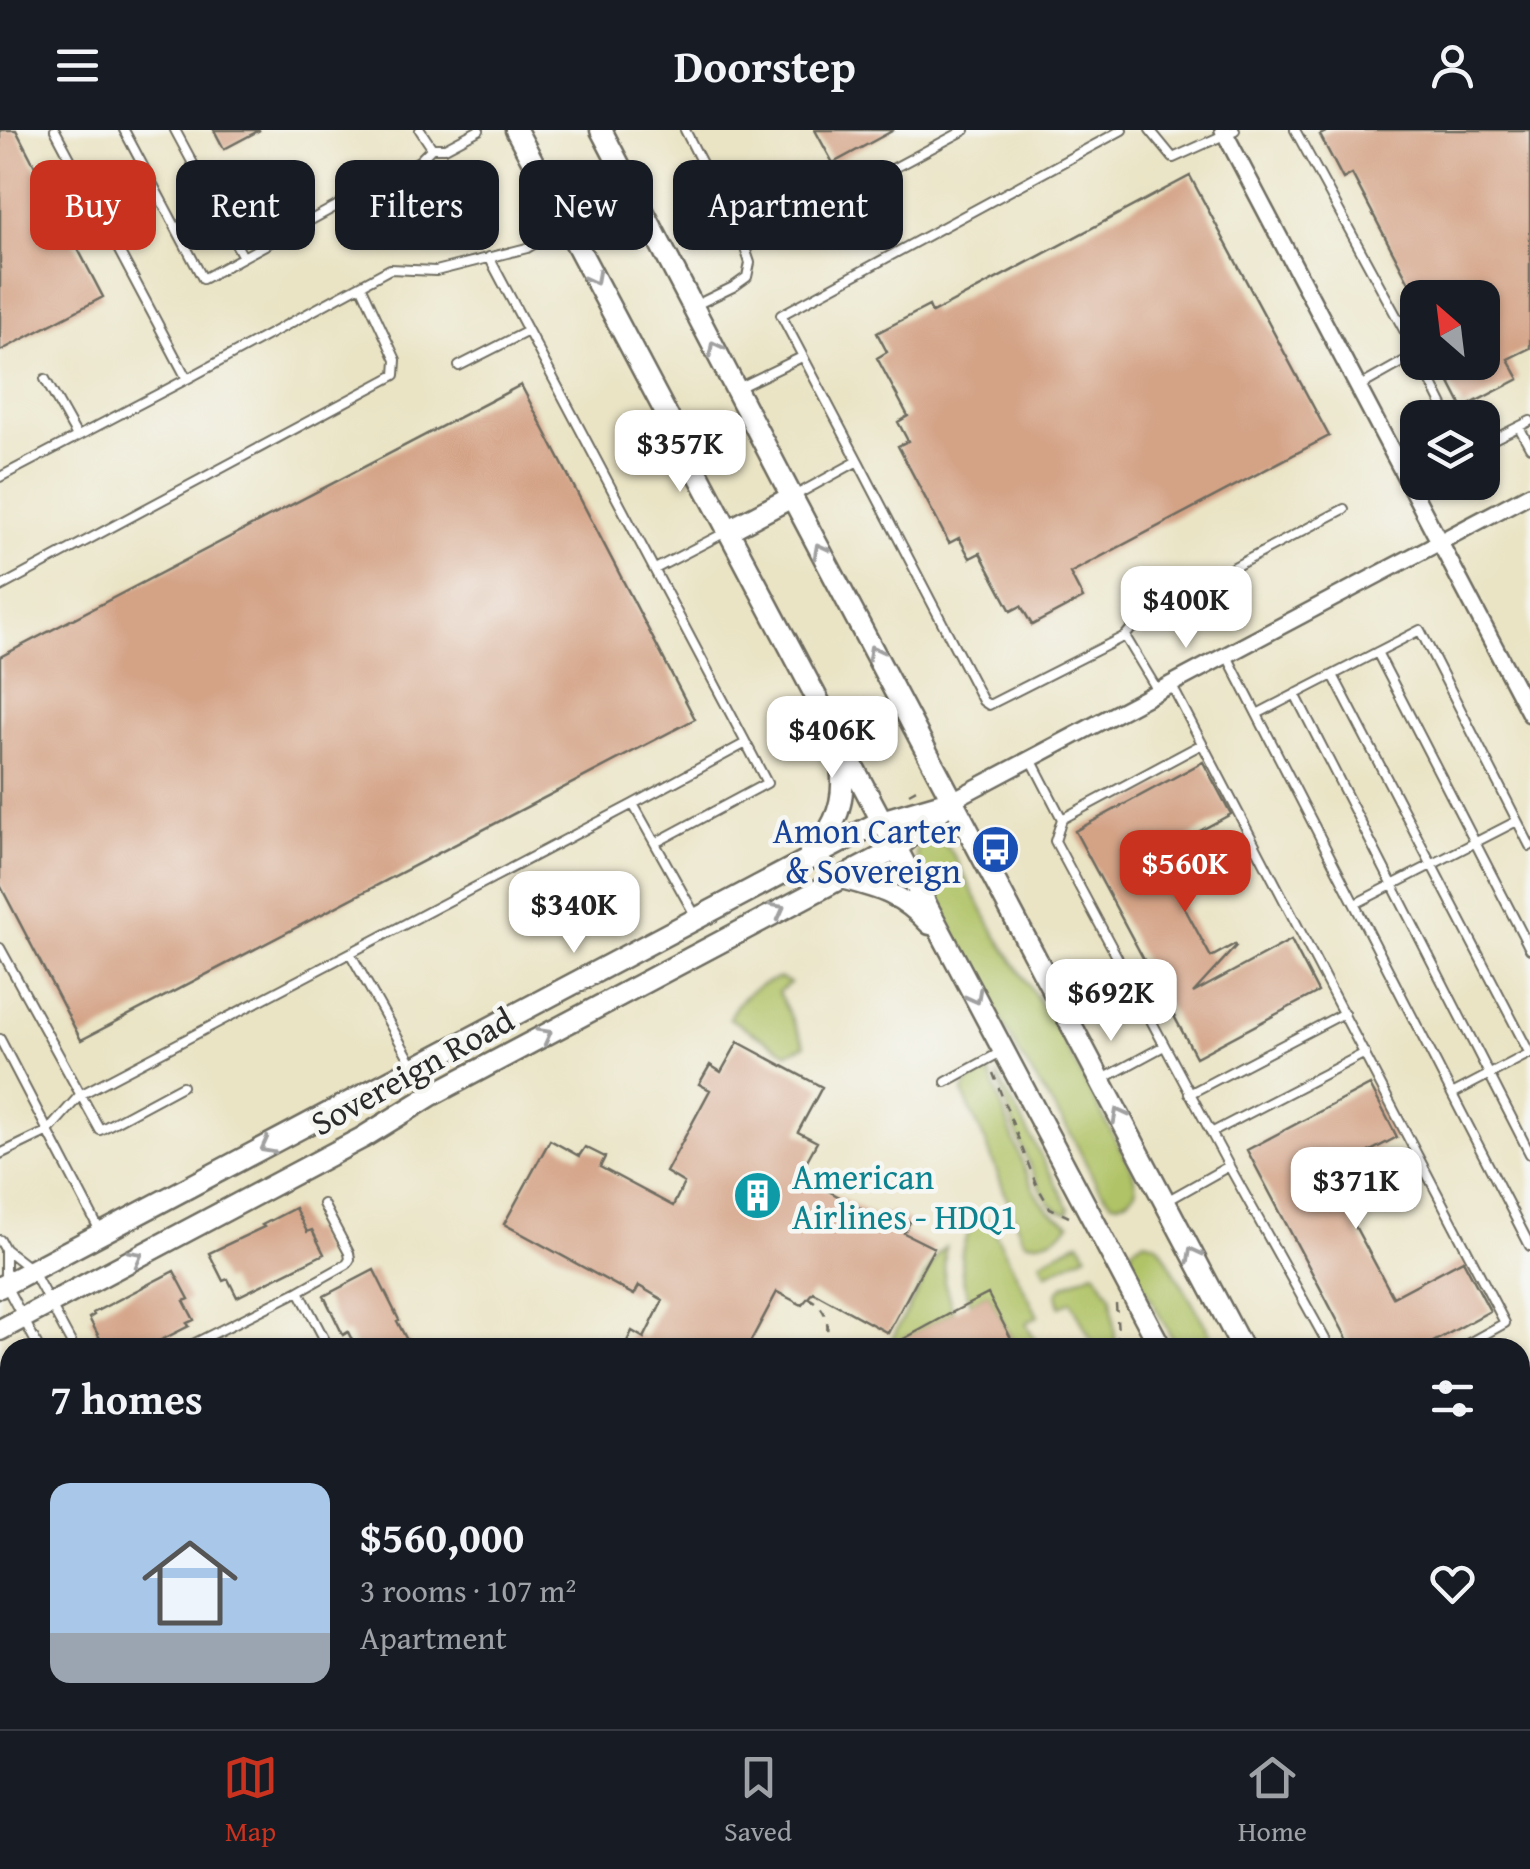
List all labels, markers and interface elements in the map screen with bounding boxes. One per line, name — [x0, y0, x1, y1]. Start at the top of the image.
text: Doorstep — [674, 33, 856, 98]
icon: menu — [50, 38, 105, 93]
icon: person — [1425, 38, 1480, 93]
chip: Buy — [30, 160, 156, 250]
chip: Rent — [176, 160, 315, 250]
chip: Filters — [335, 160, 499, 250]
chip: New — [519, 160, 653, 250]
chip: Apartment — [673, 160, 903, 250]
one-way arrow — [582, 268, 601, 286]
north arrow — [1400, 280, 1500, 380]
map controls — [1400, 280, 1500, 500]
one-way arrow — [707, 340, 727, 358]
button: layers — [1400, 400, 1500, 500]
pin: $357K — [610, 410, 750, 495]
text: $357K — [637, 419, 723, 466]
one-way arrow — [813, 543, 832, 561]
pin: $400K — [1116, 566, 1256, 651]
text: $400K — [1143, 575, 1229, 622]
one-way arrow — [867, 645, 887, 663]
pin: $406K — [762, 696, 902, 781]
text: $406K — [789, 705, 875, 752]
place label: Amon Carter & Sovereign — [773, 805, 961, 896]
bus stop icon: Amon Carter & Sovereign — [970, 824, 1022, 876]
pin: $560K — [1115, 830, 1255, 915]
text: $560K — [1142, 839, 1228, 886]
pin: $340K — [504, 871, 644, 956]
text: $340K — [531, 880, 617, 927]
one-way arrow — [767, 903, 785, 922]
pin: $692K — [1041, 959, 1181, 1044]
text: $692K — [1068, 968, 1154, 1015]
one-way arrow — [963, 986, 982, 1004]
street label: Sovereign Road — [301, 994, 523, 1148]
one-way arrow — [534, 1028, 552, 1047]
one-way arrow — [1112, 1108, 1132, 1126]
one-way arrow — [259, 1135, 277, 1154]
pin: $371K — [1286, 1147, 1426, 1232]
place label: American Airlines - HDQ1 — [792, 1151, 1017, 1242]
text: $371K — [1313, 1156, 1399, 1203]
building icon: American Airlines - HDQ1 — [731, 1170, 783, 1222]
one-way arrow — [1185, 1247, 1205, 1265]
one-way arrow — [126, 1250, 144, 1269]
text: 7 homes — [50, 1368, 203, 1429]
icon: filters — [1425, 1371, 1480, 1426]
text: $560,000 — [360, 1506, 524, 1567]
icon: home — [130, 1523, 250, 1643]
icon: heart — [1425, 1556, 1480, 1611]
text: 3 rooms · 107 m² — [360, 1567, 576, 1614]
text: Apartment — [360, 1614, 507, 1661]
tab: Map — [223, 1750, 278, 1851]
tab: Saved — [724, 1750, 792, 1851]
tab: Home — [1238, 1750, 1307, 1851]

